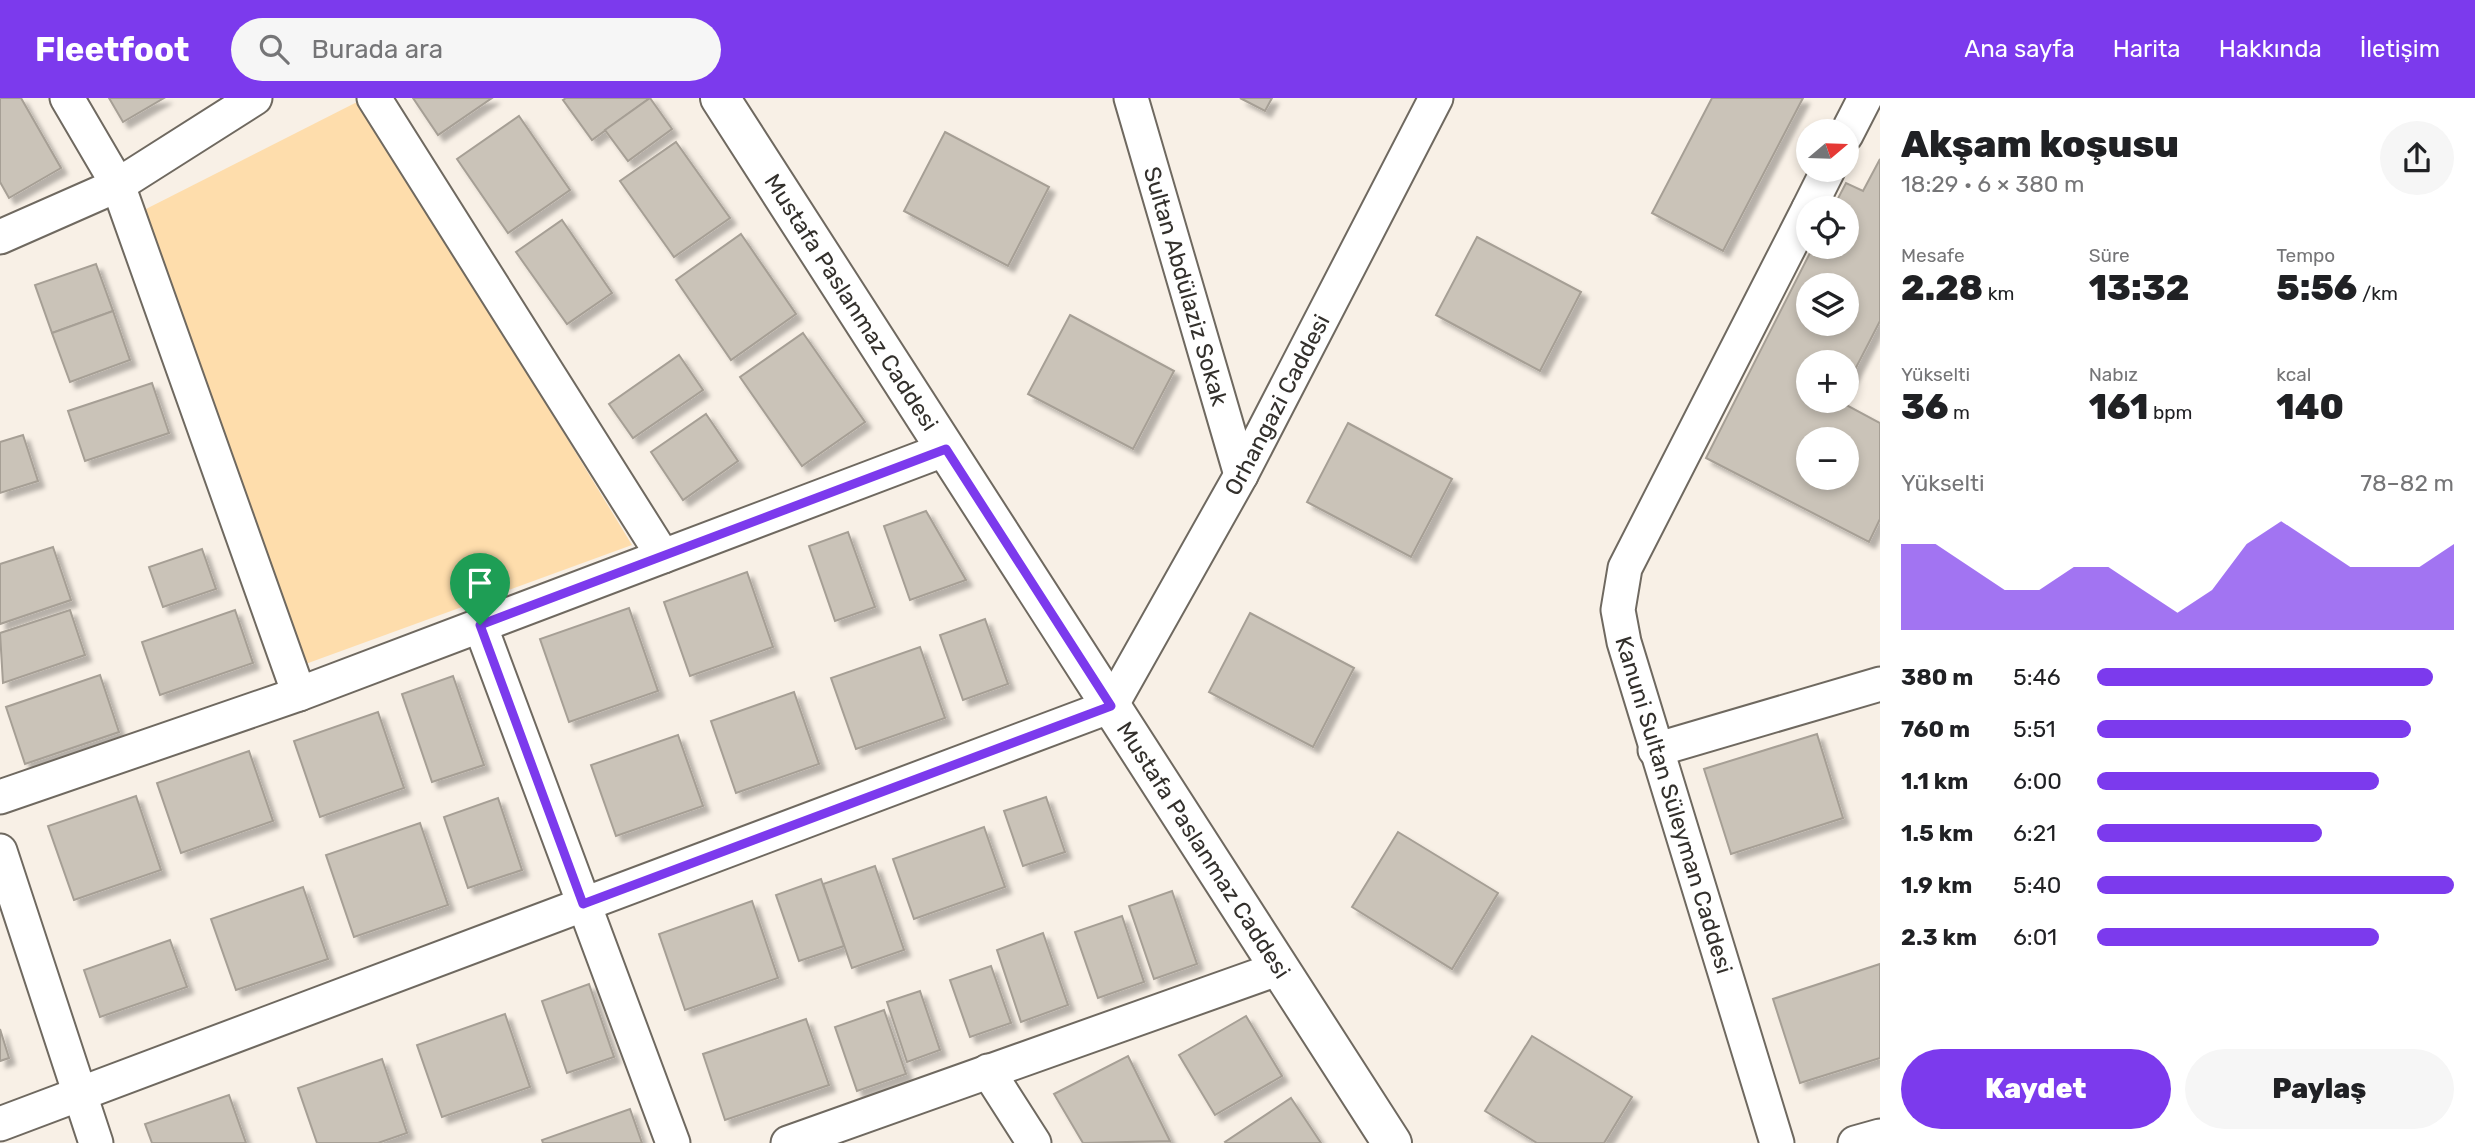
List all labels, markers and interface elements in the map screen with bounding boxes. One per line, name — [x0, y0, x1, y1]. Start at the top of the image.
search box — [231, 18, 721, 81]
text: Fleetfoot — [35, 30, 189, 69]
icon: search — [255, 30, 293, 68]
text: Burada ara — [311, 34, 443, 65]
text: Ana sayfa — [1964, 35, 2075, 63]
text: Harita — [2113, 35, 2181, 63]
text: Hakkında — [2219, 35, 2322, 63]
text: İletişim — [2360, 35, 2440, 63]
north arrow — [1796, 119, 1858, 182]
map controls — [1796, 119, 1859, 490]
text: Akşam koşusu — [1901, 121, 2179, 167]
button: share — [2380, 121, 2454, 195]
street label: Sultan Abdülaziz Sokak — [1138, 163, 1234, 409]
street label: Mustafa Paslanmaz Caddesi — [759, 169, 944, 436]
text: 18:29 · 6 × 380 m — [1901, 170, 2085, 198]
button: locate — [1796, 196, 1859, 259]
text: Mesafe — [1901, 244, 1965, 267]
text: Süre — [2089, 244, 2130, 267]
text: Tempo — [2276, 244, 2335, 267]
text: 2.28 — [1901, 267, 1983, 309]
text: 13:32 — [2089, 267, 2189, 309]
text: 5:56 — [2276, 267, 2357, 309]
button: layers — [1796, 273, 1859, 336]
text: km — [1983, 282, 2014, 305]
text: /km — [2357, 282, 2398, 305]
street label: Orhangazi Caddesi — [1218, 310, 1336, 500]
button: + — [1796, 350, 1859, 413]
text: Yükselti — [1901, 363, 1970, 386]
text: Nabız — [2089, 363, 2138, 386]
text: kcal — [2276, 363, 2311, 386]
text: 36 — [1901, 386, 1948, 428]
text: 161 — [2089, 386, 2148, 428]
text: 140 — [2276, 386, 2344, 428]
text: m — [1948, 401, 1970, 424]
text: bpm — [2148, 401, 2193, 424]
button: − — [1796, 427, 1859, 490]
text: Yükselti — [1901, 469, 1985, 497]
text: 78–82 m — [2360, 469, 2454, 497]
pin — [450, 553, 510, 625]
icon: arrive — [461, 564, 499, 602]
street label: Kanuni Sultan Süleyman Caddesi — [1609, 633, 1739, 977]
text: 380 m — [1901, 663, 1973, 691]
text: 5:46 — [2013, 663, 2061, 691]
text: 760 m — [1901, 715, 1970, 743]
text: 5:51 — [2013, 715, 2056, 743]
street label: Mustafa Paslanmaz Caddesi — [1111, 716, 1296, 984]
text: 1.1 km — [1901, 767, 1968, 795]
text: 6:00 — [2013, 767, 2062, 795]
text: 1.5 km — [1901, 819, 1973, 847]
text: 6:21 — [2013, 819, 2056, 847]
text: 1.9 km — [1901, 871, 1972, 899]
text: 5:40 — [2013, 871, 2061, 899]
text: 2.3 km — [1901, 923, 1977, 951]
text: 6:01 — [2013, 923, 2057, 951]
button: Kaydet — [1901, 1049, 2171, 1129]
button: Paylaş — [2185, 1049, 2454, 1129]

